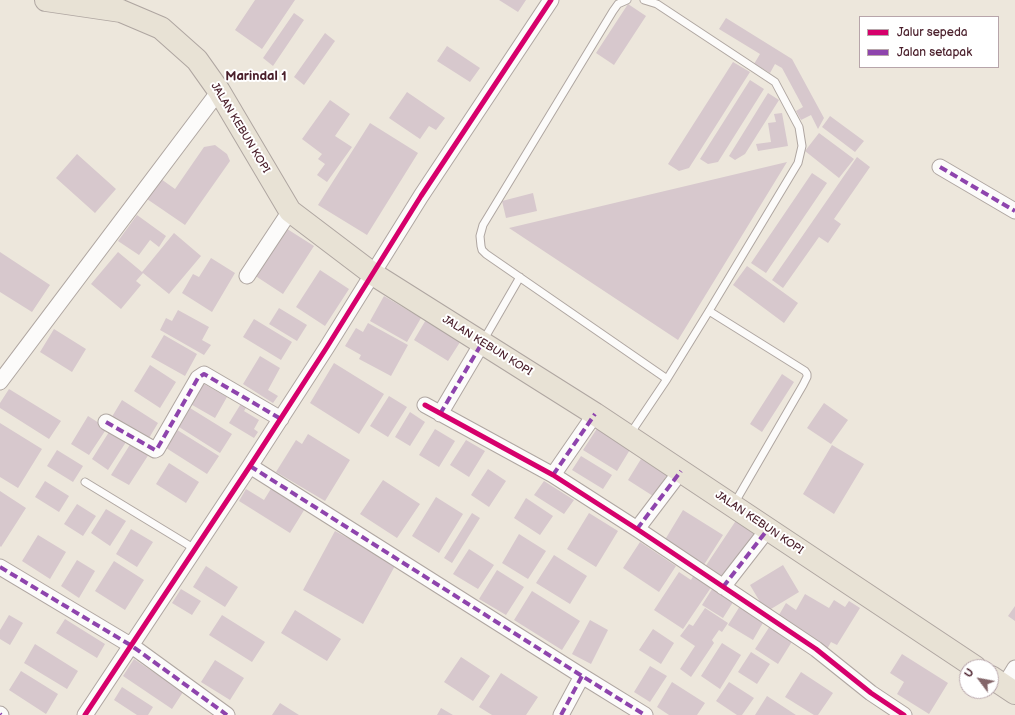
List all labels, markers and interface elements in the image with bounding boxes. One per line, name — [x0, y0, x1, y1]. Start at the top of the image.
legend — [859, 16, 999, 68]
text: Jalur sepeda — [897, 25, 968, 40]
text: Jalan setapak — [897, 45, 972, 60]
district label: Marindal 1 — [225, 69, 287, 85]
street label: JALAN KEBUN KOPI — [208, 80, 272, 176]
street label: JALAN KEBUN KOPI — [440, 313, 534, 379]
street label: JALAN KEBUN KOPI — [713, 489, 805, 557]
north arrow — [959, 659, 999, 699]
text: U — [962, 666, 977, 680]

